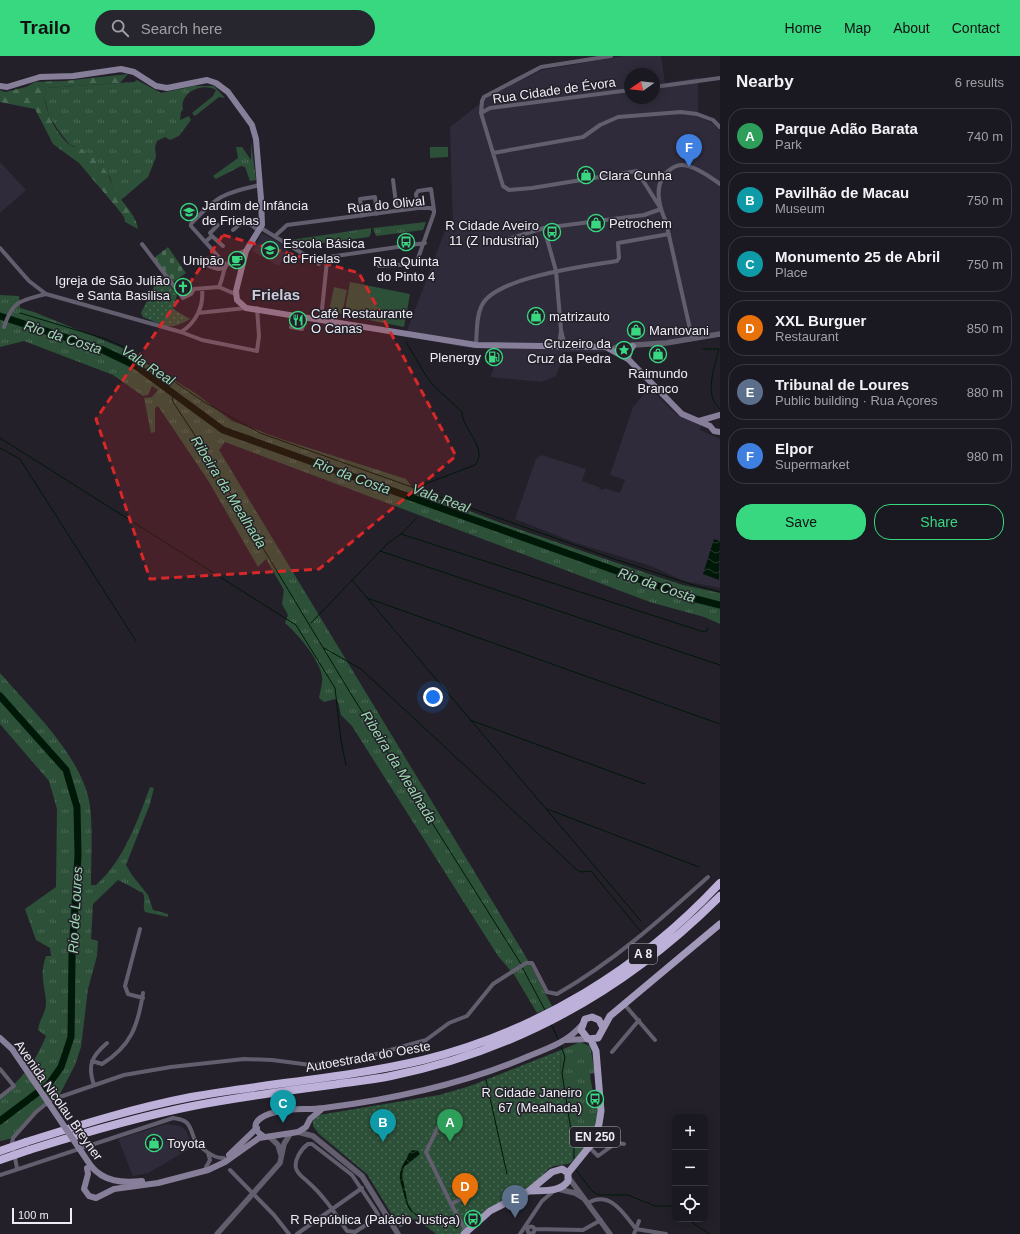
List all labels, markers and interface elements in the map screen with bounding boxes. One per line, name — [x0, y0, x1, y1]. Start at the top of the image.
search box — [95, 10, 375, 46]
text: Trailo — [20, 17, 71, 38]
icon: search — [109, 17, 131, 39]
text: Search here — [141, 20, 222, 37]
text: Home — [785, 20, 822, 36]
text: Map — [844, 20, 871, 36]
text: About — [893, 20, 930, 36]
text: Contact — [952, 20, 1000, 36]
north arrow — [624, 68, 660, 104]
text: Nearby — [736, 72, 794, 91]
street label: Rua Cidade de Évora — [491, 74, 617, 107]
text: 6 results — [955, 75, 1004, 90]
text: Parque Adão Barata — [775, 120, 918, 137]
text: A — [745, 129, 755, 144]
text: 740 m — [967, 129, 1003, 144]
pin: F — [676, 134, 702, 167]
text: Park — [775, 137, 802, 152]
shop icon: Clara Cunha — [576, 165, 596, 185]
place label: Clara Cunha — [599, 168, 673, 183]
text: Pavilhão de Macau — [775, 184, 909, 201]
street label: Rua do Olival — [346, 193, 426, 216]
text: B — [745, 193, 755, 208]
text: 750 m — [967, 193, 1003, 208]
place label: Jardim de Infância de Frielas — [202, 198, 309, 228]
text: Museum — [775, 201, 825, 216]
school or university icon: Jardim de Infância de Frielas — [179, 202, 199, 222]
shop icon: Petrochem — [586, 213, 606, 233]
place label: Petrochem — [609, 216, 672, 231]
place label: R Cidade Aveiro 11 (Z Industrial) — [445, 218, 539, 248]
bus stop icon: R Cidade Aveiro 11 (Z Industrial) — [542, 222, 562, 242]
bus stop icon: Rua Quinta do Pinto 4 — [396, 232, 416, 252]
place label: Escola Básica de Frielas — [283, 236, 365, 266]
school or university icon: Escola Básica de Frielas — [260, 240, 280, 260]
text: Monumento 25 de Abril — [775, 248, 940, 265]
cafe icon: Unipão — [227, 250, 247, 270]
place label: Unipão — [183, 253, 224, 268]
place label: Rua Quinta do Pinto 4 — [373, 254, 440, 284]
text: C — [745, 257, 755, 272]
text: 750 m — [967, 257, 1003, 272]
text: Place — [775, 265, 808, 280]
place label: Igreja de São Julião e Santa Basilisa — [55, 273, 171, 303]
church icon: Igreja de São Julião e Santa Basilisa — [173, 277, 193, 297]
district label: Frielas — [252, 286, 300, 303]
place label: Café Restaurante O Canas — [311, 306, 413, 336]
shop icon: matrizauto — [526, 306, 546, 326]
place label: matrizauto — [549, 309, 610, 324]
restaurant icon: Café Restaurante O Canas — [288, 310, 308, 330]
text: XXL Burguer — [775, 312, 866, 329]
water label: Rio da Costa — [22, 317, 104, 357]
shop icon: Mantovani — [626, 320, 646, 340]
text: D — [745, 321, 755, 336]
text: 850 m — [967, 321, 1003, 336]
place label: Mantovani — [649, 323, 709, 338]
text: Restaurant — [775, 329, 839, 344]
place label: Cruzeiro da Cruz da Pedra — [527, 336, 612, 366]
place icon: Cruzeiro da Cruz da Pedra — [614, 340, 634, 360]
water label: Vala Real — [118, 342, 178, 389]
shop icon: Raimundo Branco — [648, 344, 668, 364]
fuel station icon: Plenergy — [484, 347, 504, 367]
place label: Plenergy — [430, 350, 481, 365]
place label: Raimundo Branco — [628, 366, 688, 396]
text: Tribunal de Loures — [775, 376, 909, 393]
text: E — [746, 385, 754, 400]
text: 880 m — [967, 385, 1003, 400]
text: Public building · Rua Açores — [775, 393, 938, 408]
water label: Ribeira da Mealhada — [188, 433, 270, 551]
text: Elpor — [775, 440, 813, 457]
text: F — [746, 449, 754, 464]
text: 980 m — [967, 449, 1003, 464]
water label: Rio da Costa — [311, 455, 393, 497]
text: Supermarket — [775, 457, 849, 472]
water label: Vala Real — [410, 480, 473, 516]
button: Save — [736, 504, 866, 540]
button: Share — [874, 504, 1004, 540]
water label: Rio da Costa — [616, 564, 698, 606]
your location — [423, 687, 443, 707]
water label: Ribeira da Mealhada — [358, 708, 440, 826]
water label: Rio de Loures — [65, 866, 85, 954]
road number: A 8 — [629, 944, 657, 964]
street label: Avenida Nicolau Breyner — [11, 1037, 106, 1164]
street label: Autoestrada do Oeste — [305, 1038, 432, 1075]
place label: R Cidade Janeiro 67 (Mealhada) — [482, 1085, 582, 1115]
bus stop icon: R Cidade Janeiro 67 (Mealhada) — [585, 1089, 605, 1109]
pin: C — [270, 1090, 296, 1123]
pin: B — [370, 1109, 396, 1142]
pin: A — [437, 1109, 463, 1142]
map controls — [672, 1114, 708, 1222]
button: + — [672, 1114, 708, 1150]
road number: EN 250 — [570, 1127, 620, 1147]
shop icon: Toyota — [144, 1133, 164, 1153]
place label: Toyota — [167, 1136, 206, 1151]
button: − — [672, 1150, 708, 1186]
pin: D — [452, 1173, 478, 1206]
pin: E — [502, 1185, 528, 1218]
button: locate — [672, 1186, 708, 1222]
scale bar — [12, 1206, 72, 1225]
text: 100 m — [18, 1209, 49, 1221]
bus stop icon: R República (Palácio Justiça) — [463, 1209, 483, 1229]
place label: R República (Palácio Justiça) — [290, 1212, 460, 1227]

